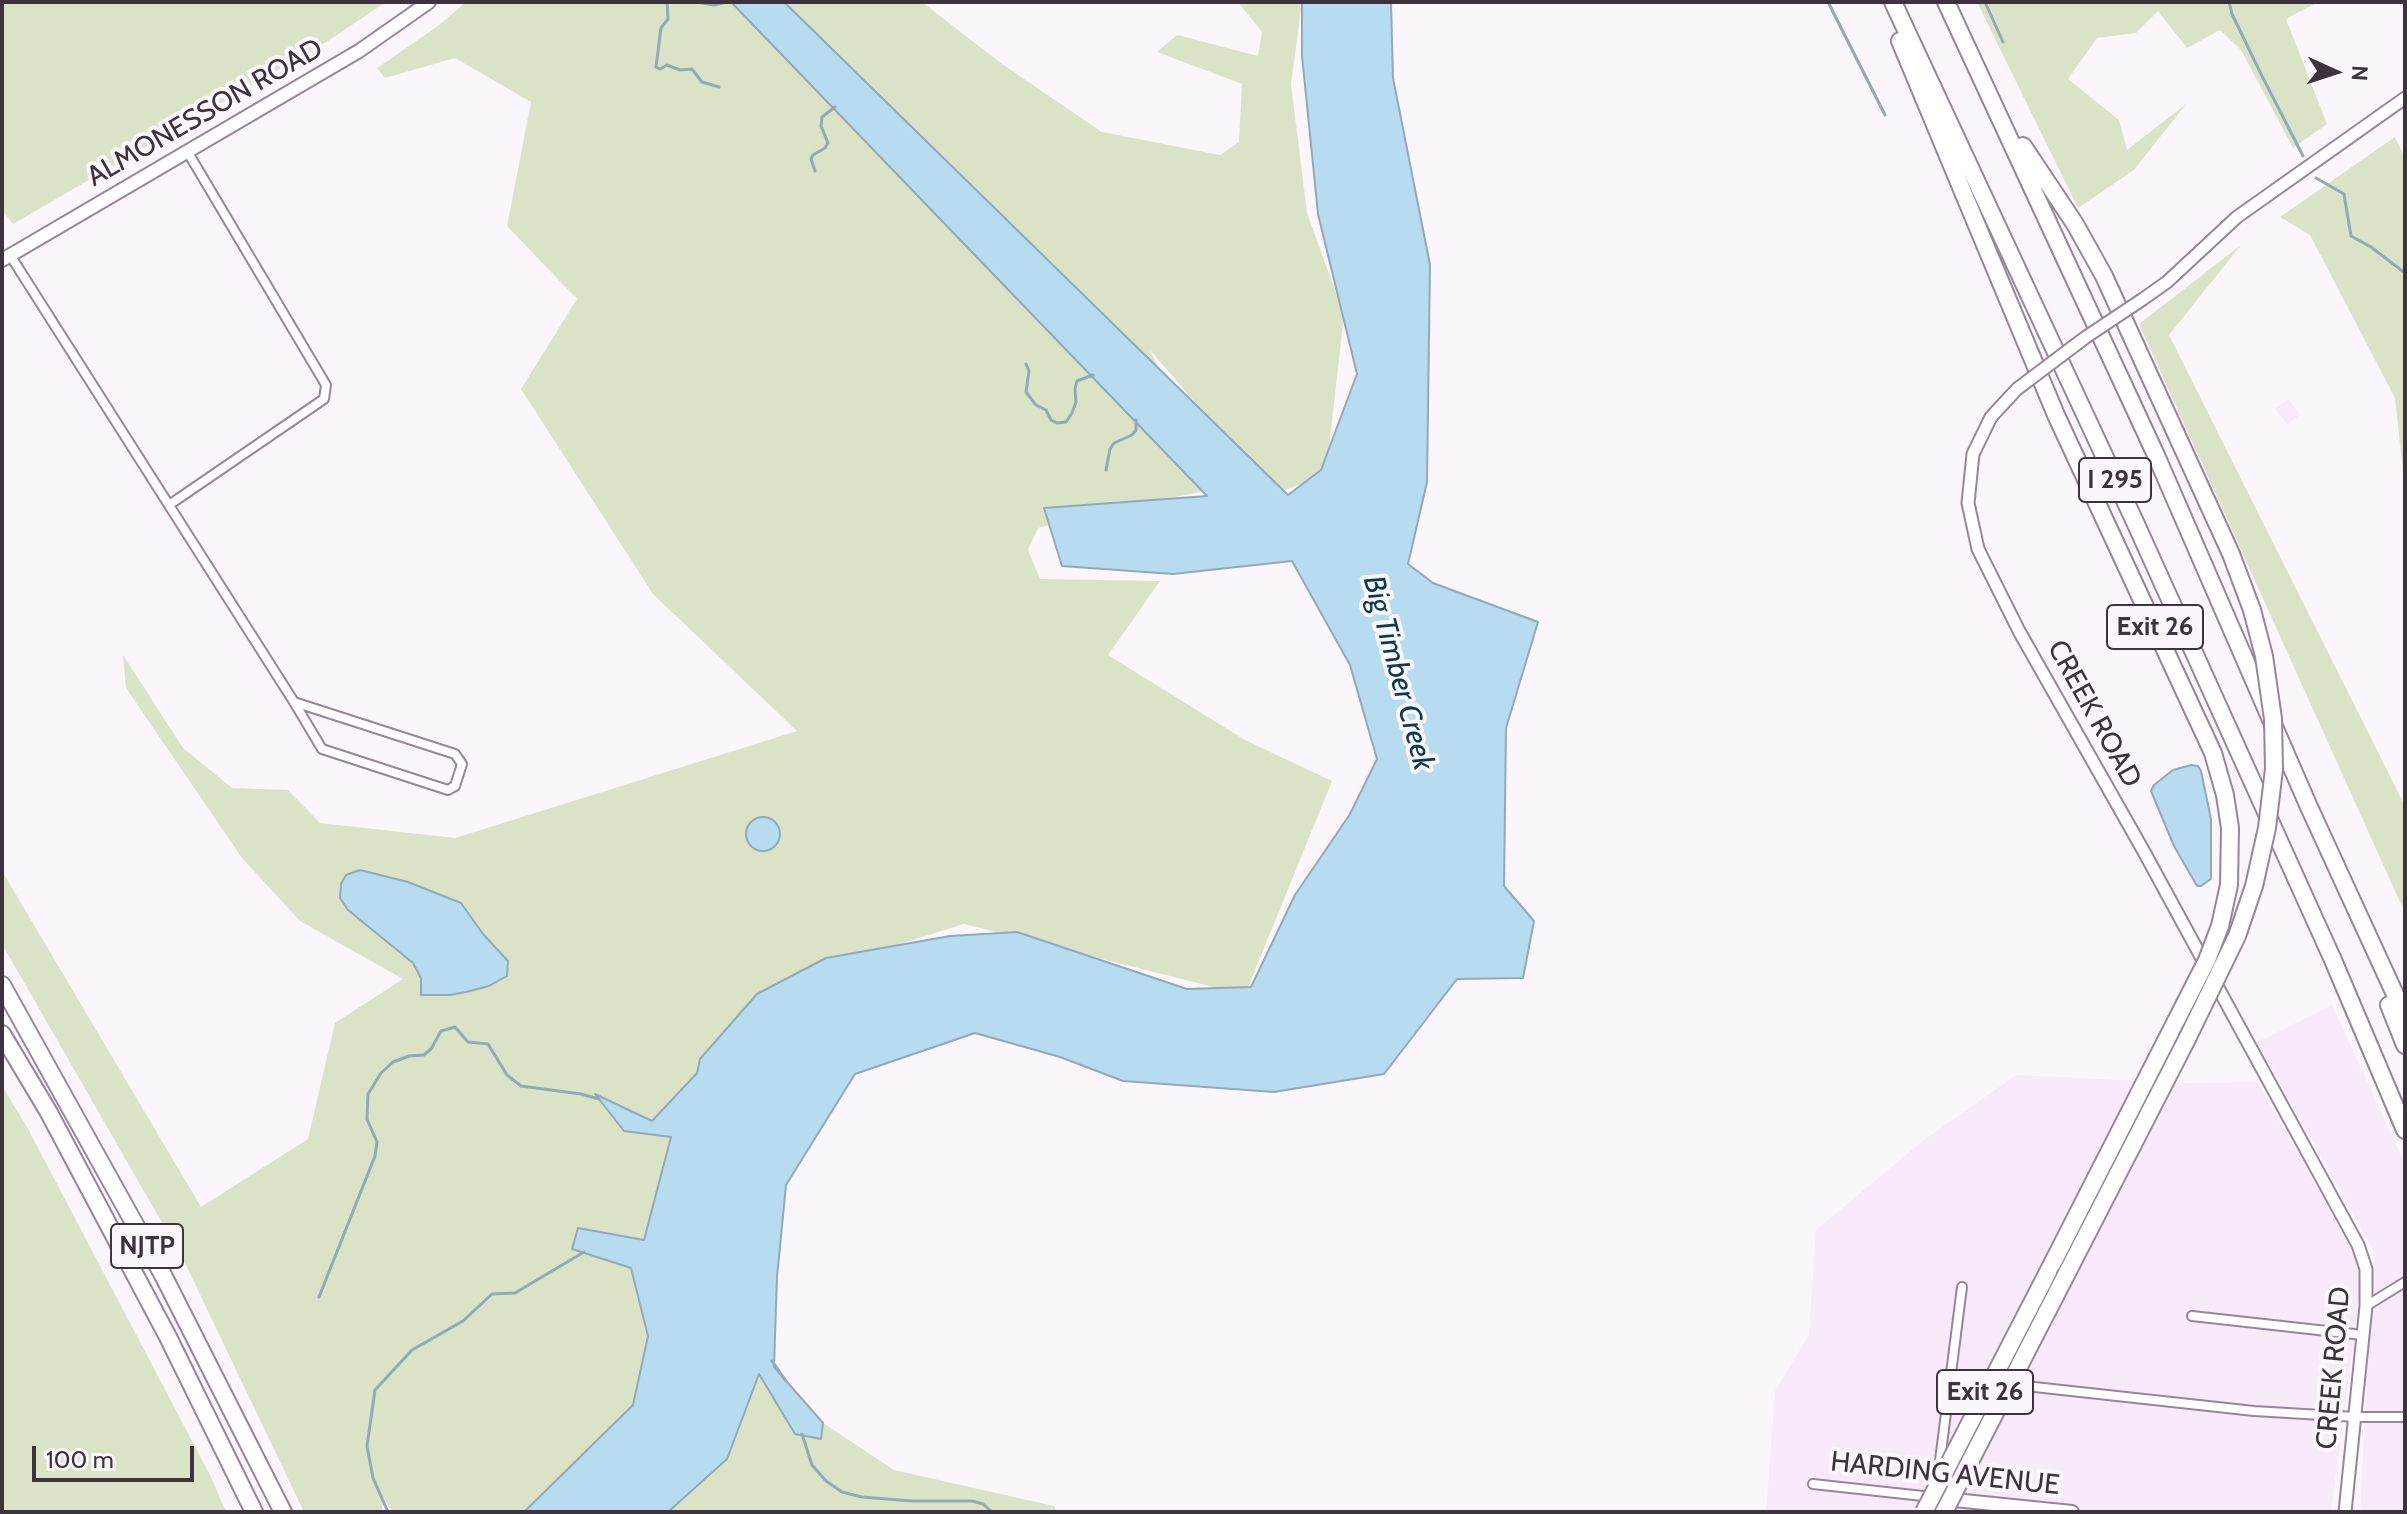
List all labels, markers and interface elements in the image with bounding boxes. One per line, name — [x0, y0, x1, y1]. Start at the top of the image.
street label: ALMONESSON ROAD — [81, 32, 329, 194]
north arrow — [2295, 32, 2375, 112]
text: N — [2346, 65, 2373, 82]
road number: I 295 — [2079, 458, 2151, 502]
water label: Big Timber Creek — [1355, 572, 1441, 774]
road number: Exit 26 — [2107, 605, 2203, 649]
street label: CREEK ROAD — [2040, 635, 2148, 793]
road number: NJTP — [111, 1224, 183, 1268]
street label: CREEK ROAD — [2310, 1285, 2358, 1451]
road number: Exit 26 — [1937, 1370, 2033, 1414]
scale bar — [36, 1430, 198, 1480]
text: 100 m — [46, 1445, 114, 1474]
street label: HARDING AVENUE — [1829, 1445, 2061, 1503]

